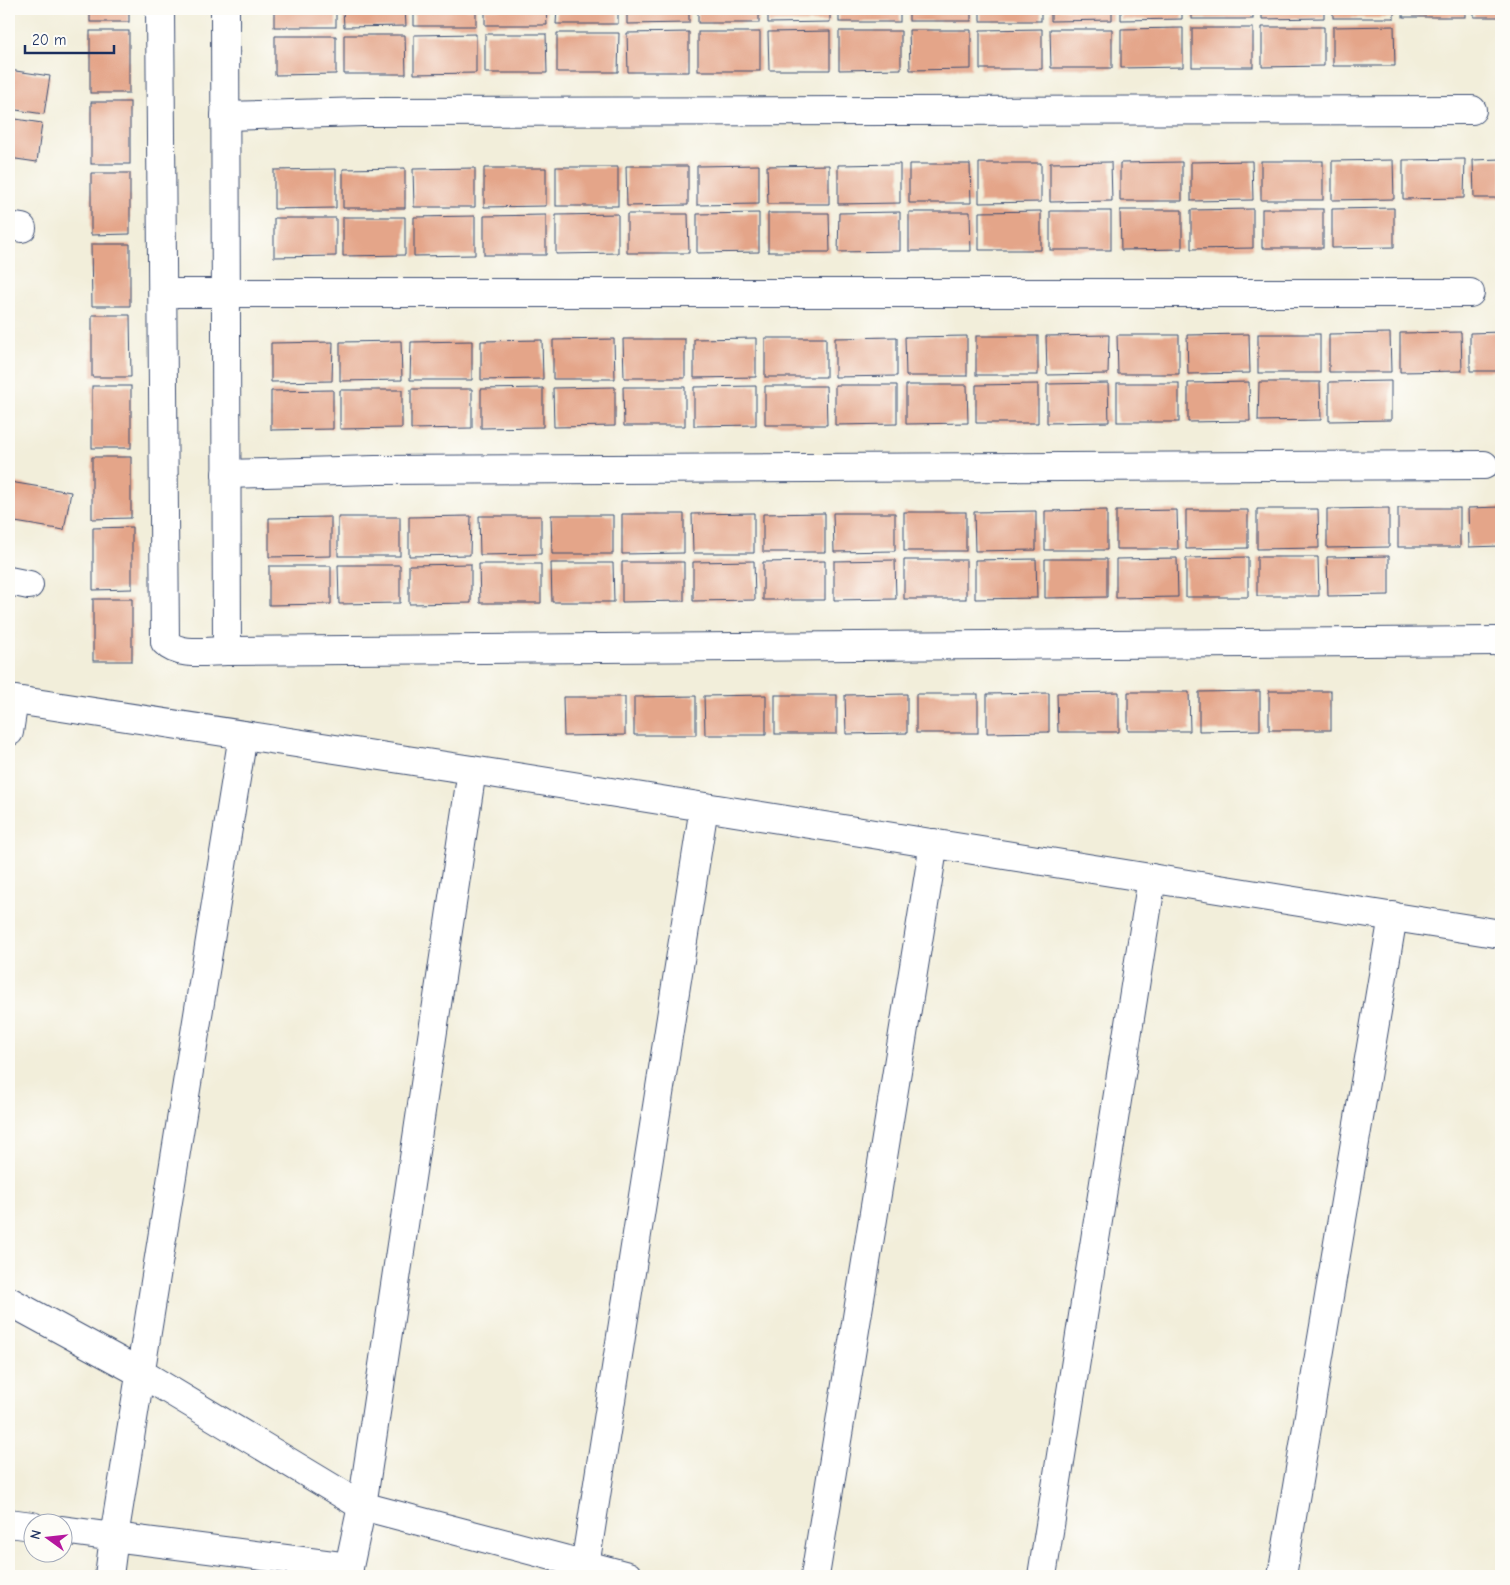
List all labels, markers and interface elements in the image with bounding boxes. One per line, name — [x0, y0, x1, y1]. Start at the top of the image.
scale bar — [25, 22, 114, 54]
text: 20 m — [32, 31, 66, 49]
north arrow — [22, 1512, 72, 1562]
text: N — [27, 1528, 45, 1541]

